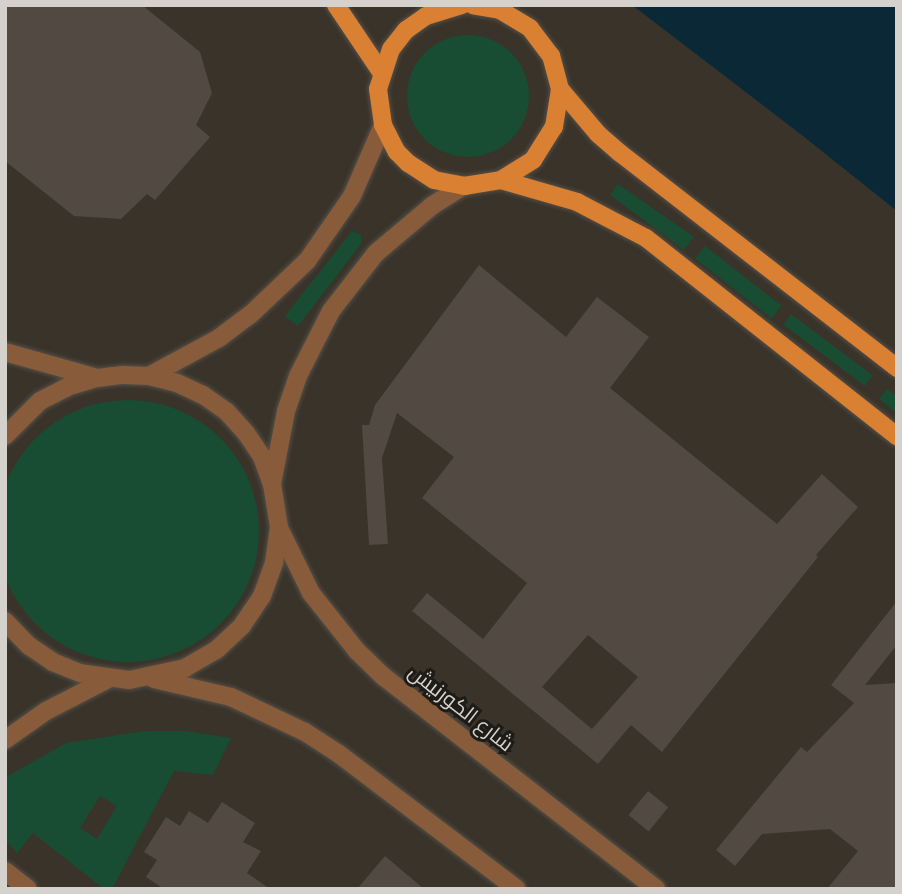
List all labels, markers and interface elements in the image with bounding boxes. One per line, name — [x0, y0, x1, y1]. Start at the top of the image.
street label: شارع الكورنيش — [403, 659, 519, 757]

